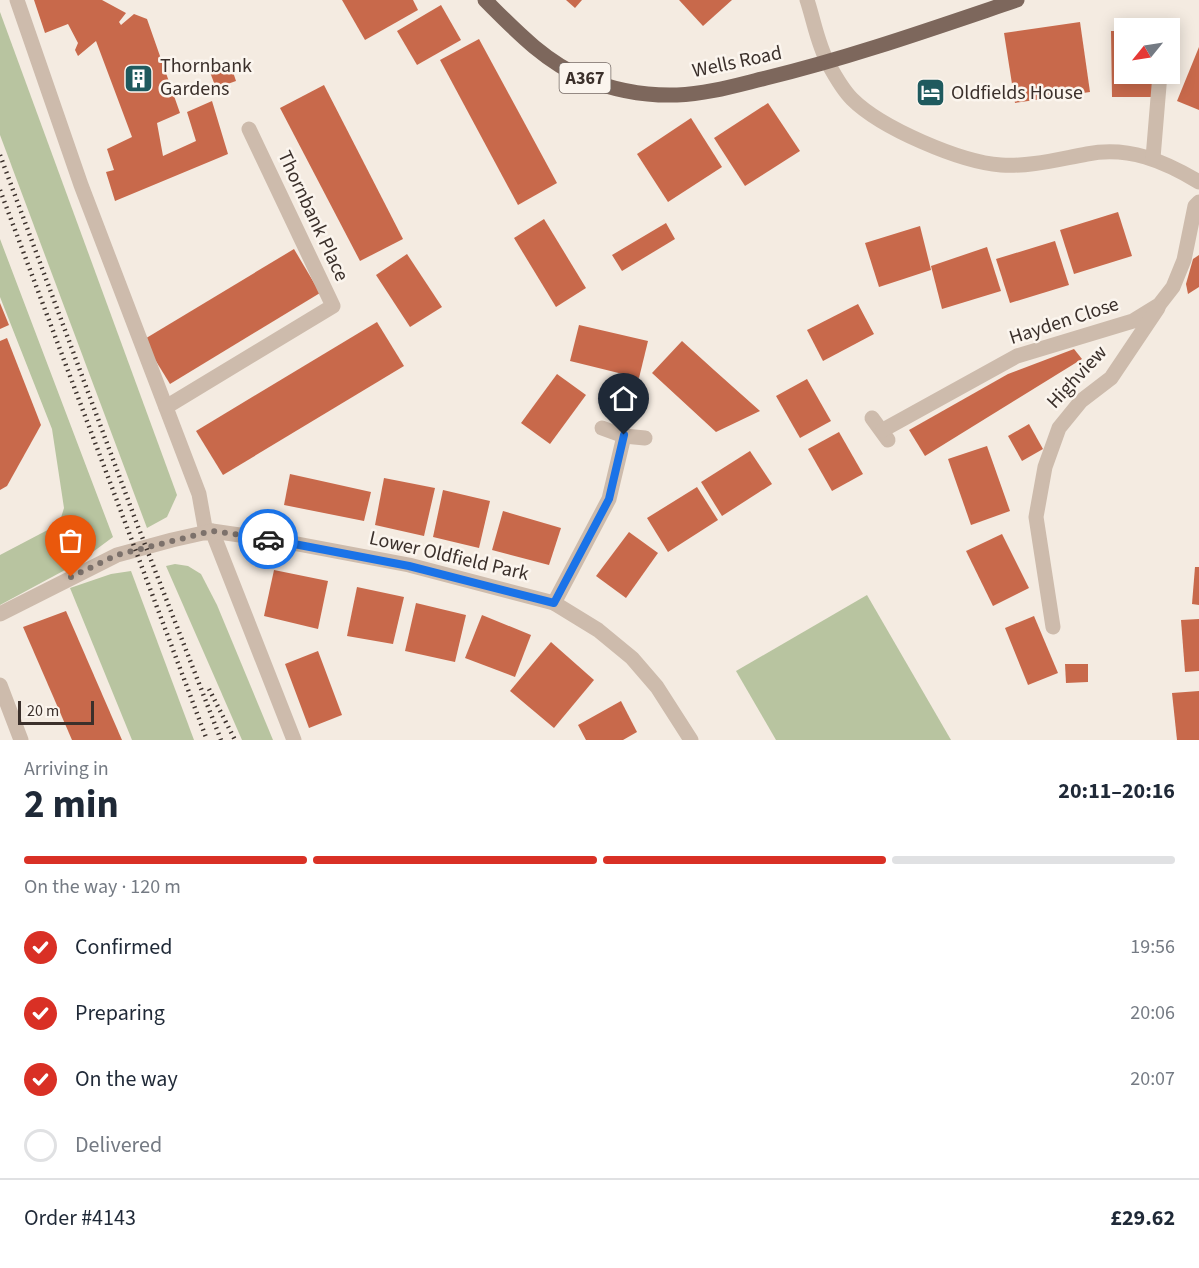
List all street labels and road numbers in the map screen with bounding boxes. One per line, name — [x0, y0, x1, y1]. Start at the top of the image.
street label: Wells Road — [690, 39, 784, 85]
road number: A367 — [560, 63, 610, 93]
street label: Thornbank Place — [270, 146, 356, 286]
street label: Hayden Close — [1005, 290, 1123, 352]
street label: Highview — [1040, 339, 1114, 415]
street label: Lower Oldfield Park — [366, 524, 532, 588]

